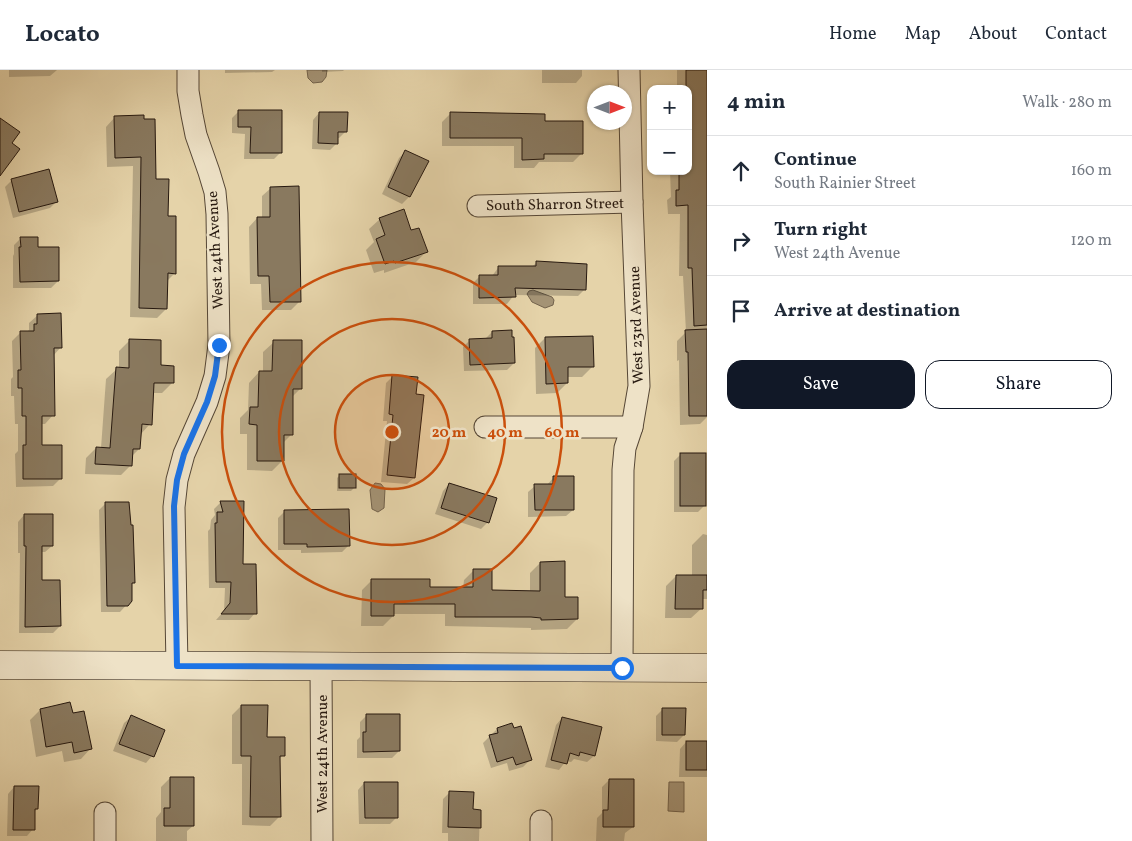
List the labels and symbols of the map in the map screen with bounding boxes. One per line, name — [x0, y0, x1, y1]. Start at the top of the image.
north arrow — [587, 85, 632, 130]
street label: West 24th Avenue — [203, 190, 230, 310]
street label: South Sharron Street — [486, 194, 624, 217]
street label: West 23rd Avenue — [625, 266, 650, 384]
route end — [208, 334, 231, 357]
centre of rings — [383, 423, 401, 441]
text: 20 m — [432, 423, 467, 444]
text: 40 m — [487, 423, 523, 444]
text: 60 m — [545, 423, 580, 444]
route start — [611, 657, 634, 680]
street label: West 24th Avenue — [313, 695, 334, 813]

